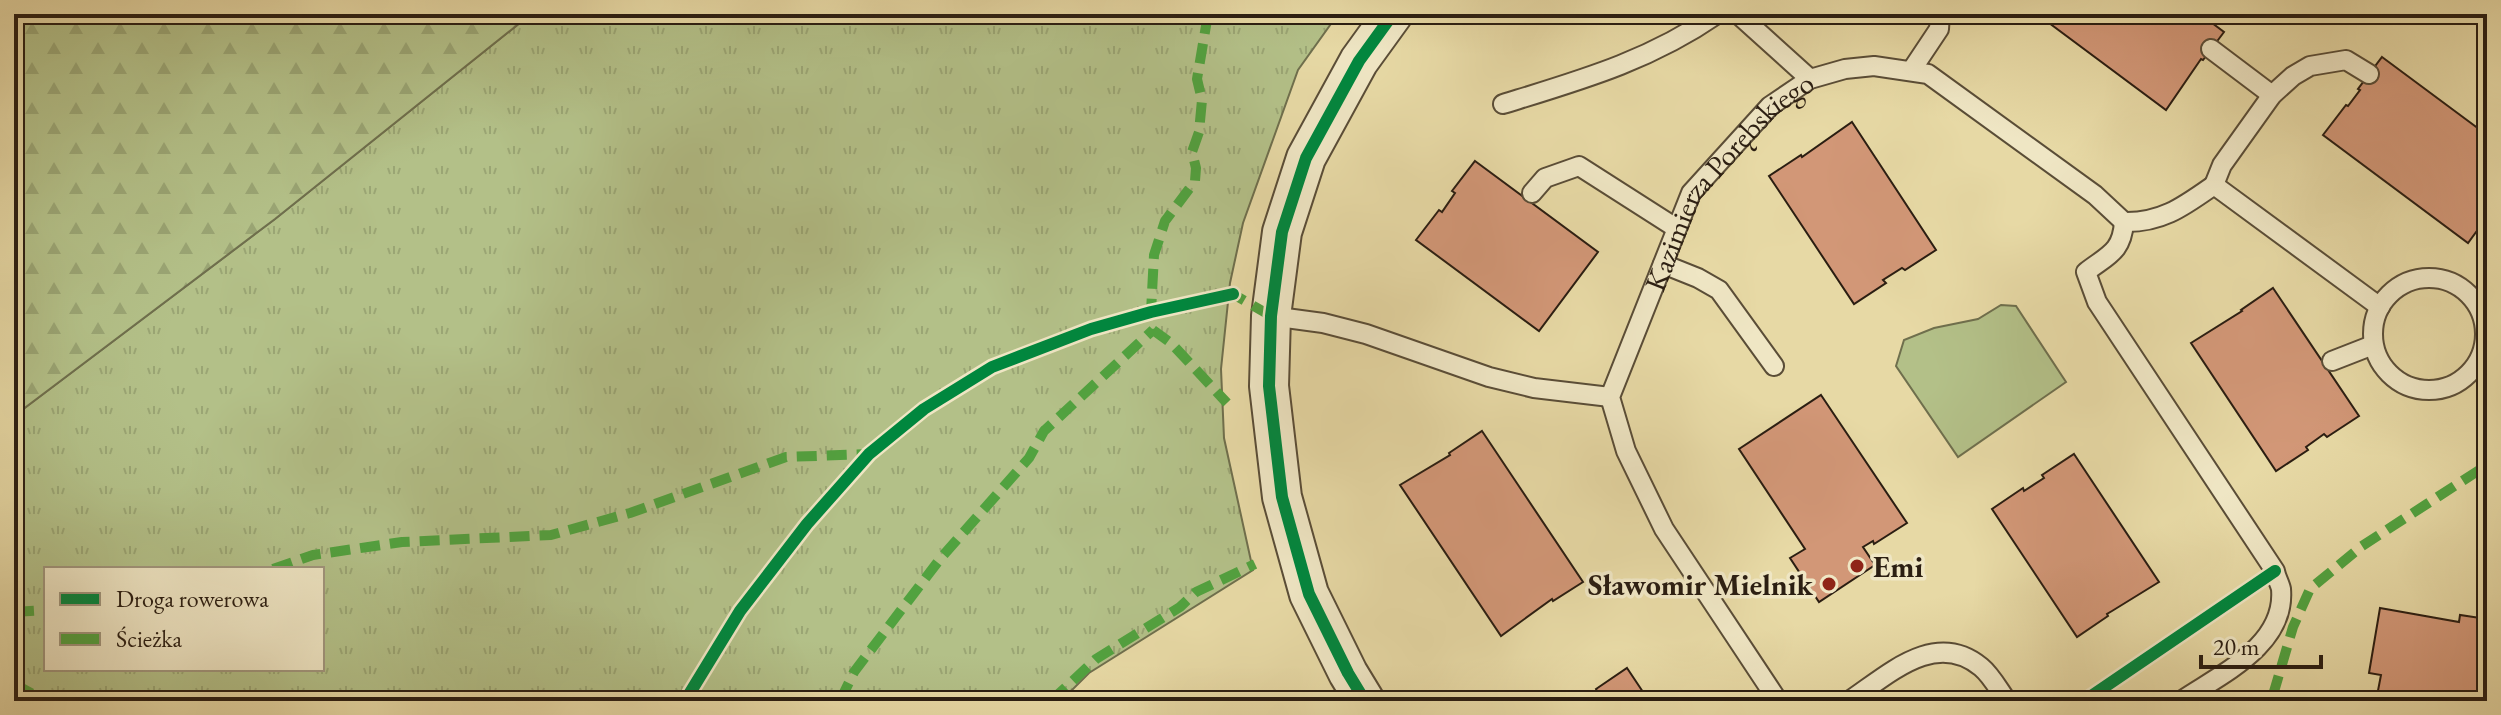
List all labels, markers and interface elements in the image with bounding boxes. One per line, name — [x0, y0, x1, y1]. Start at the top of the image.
street label: Kazimierza Porębskiego — [1635, 63, 1821, 297]
place label: Emi — [1873, 547, 1923, 586]
marker: Emi — [1848, 557, 1866, 575]
place label: Sławomir Mielnik — [1588, 565, 1814, 604]
legend — [44, 567, 324, 671]
marker: Sławomir Mielnik — [1820, 575, 1838, 593]
text: Droga rowerowa — [116, 583, 269, 614]
scale bar — [2201, 619, 2321, 669]
text: Ścieżka — [116, 623, 182, 654]
text: 20 m — [2213, 631, 2260, 662]

